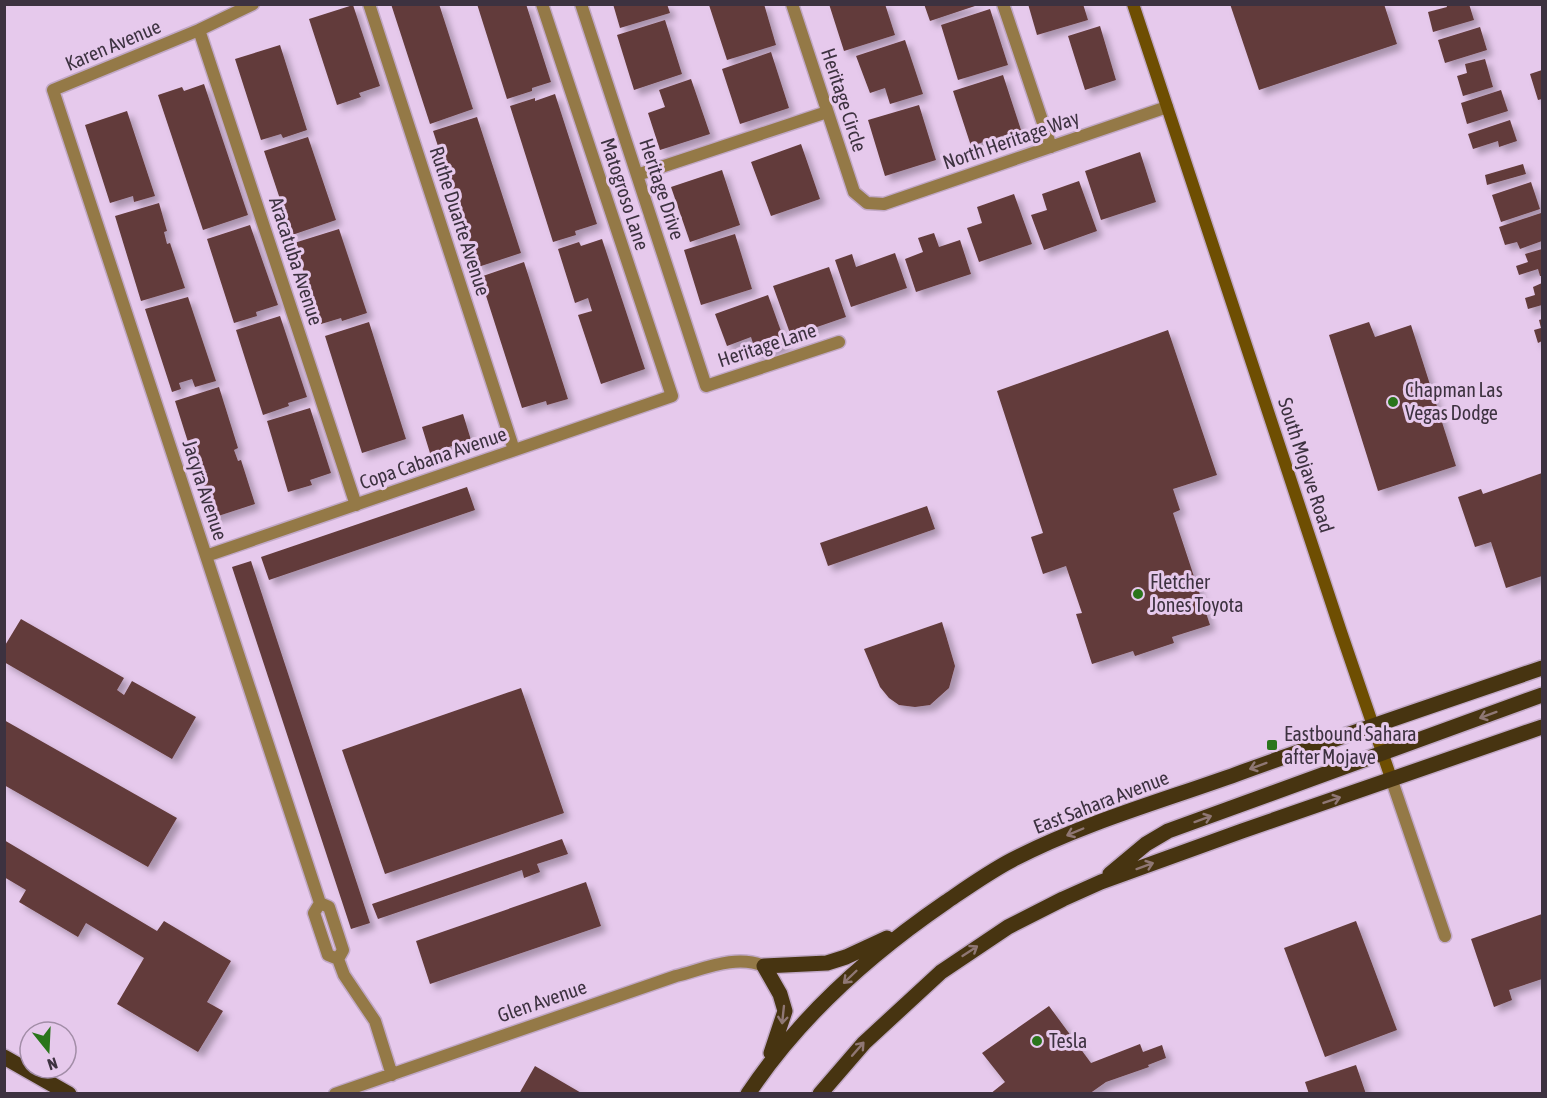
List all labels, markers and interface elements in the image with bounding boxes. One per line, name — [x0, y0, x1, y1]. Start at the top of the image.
street label: Karen Avenue — [62, 14, 164, 75]
street label: Heritage Circle — [817, 45, 872, 154]
street label: North Heritage Way — [940, 105, 1082, 174]
street label: Matogroso Lane — [597, 135, 654, 253]
street label: Heritage Drive — [635, 135, 690, 242]
street label: Ruthe Duarte Avenue — [426, 143, 495, 298]
street label: Aracatuba Avenue — [265, 194, 328, 328]
street label: Heritage Lane — [715, 318, 819, 371]
place label: Chapman Las Vegas Dodge — [1405, 378, 1503, 424]
street label: South Mojave Road — [1274, 395, 1339, 535]
marker: Chapman Las Vegas Dodge — [1386, 395, 1400, 409]
street label: Copa Cabana Avenue — [356, 422, 509, 493]
street label: Jacyra Avenue — [178, 437, 233, 543]
place label: Fletcher Jones Toyota — [1150, 570, 1244, 616]
marker: Fletcher Jones Toyota — [1131, 587, 1145, 601]
one-way arrow — [1479, 710, 1497, 721]
place label: Eastbound Sahara after Mojave — [1284, 722, 1417, 768]
marker: Eastbound Sahara after Mojave — [1265, 738, 1279, 752]
one-way arrow — [1249, 762, 1268, 773]
street label: East Sahara Avenue — [1030, 765, 1172, 838]
one-way arrow — [1322, 793, 1340, 804]
one-way arrow — [1193, 812, 1212, 823]
one-way arrow — [1066, 827, 1084, 838]
one-way arrow — [1135, 860, 1154, 871]
one-way arrow — [961, 945, 978, 957]
one-way arrow — [843, 970, 858, 984]
street label: Glen Avenue — [494, 975, 589, 1026]
one-way arrow — [777, 1005, 788, 1024]
north arrow — [18, 1020, 78, 1080]
place label: Tesla — [1049, 1029, 1087, 1052]
marker: Tesla — [1030, 1034, 1044, 1048]
one-way arrow — [851, 1042, 865, 1057]
text: N — [45, 1054, 60, 1074]

